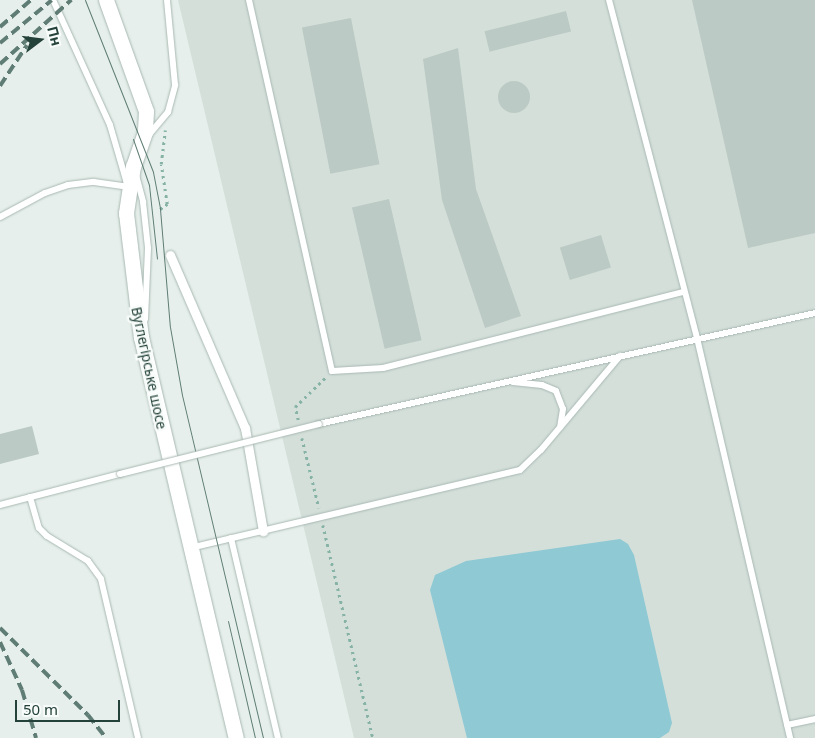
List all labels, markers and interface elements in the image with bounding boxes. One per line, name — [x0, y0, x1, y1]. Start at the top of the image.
north arrow — [15, 15, 65, 65]
text: Пн — [43, 24, 67, 48]
street label: Вуглегірське шосе — [128, 305, 170, 431]
scale bar — [18, 690, 122, 722]
text: 50 m — [23, 699, 58, 719]

